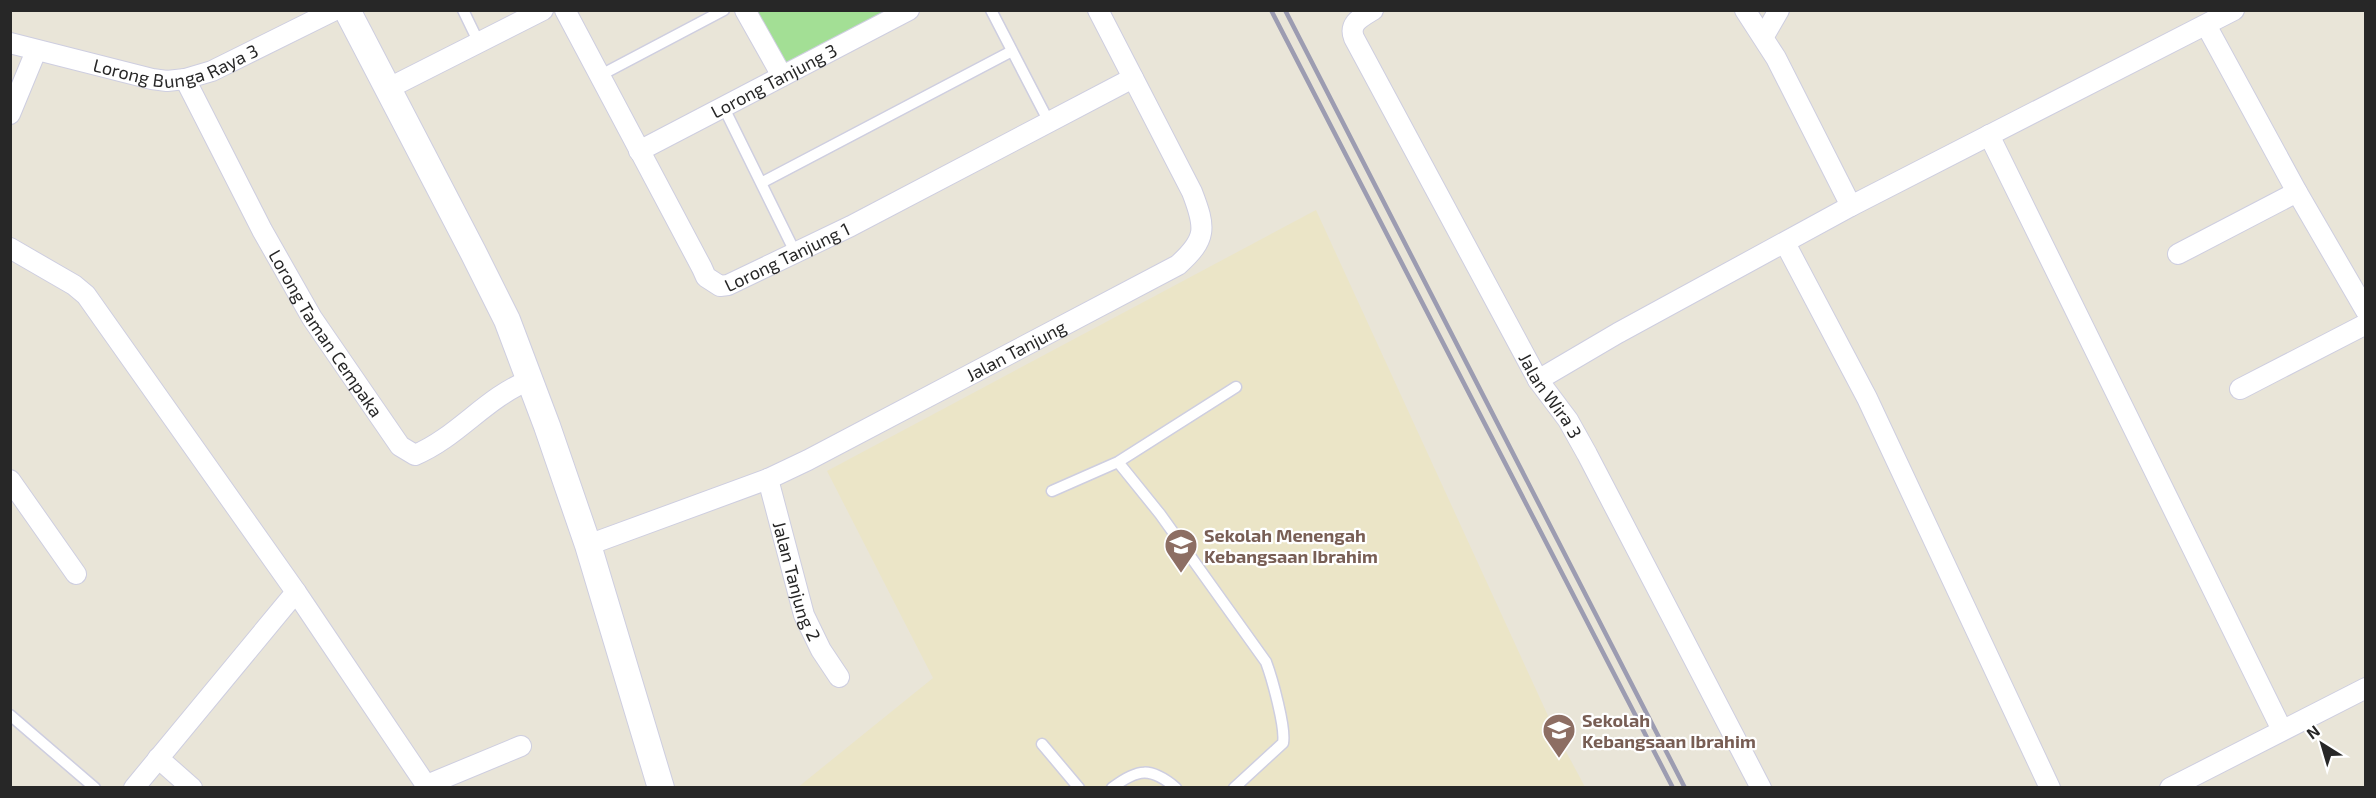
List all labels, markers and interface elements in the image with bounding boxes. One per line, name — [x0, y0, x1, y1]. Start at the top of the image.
street label: Lorong Bunga Raya 3 — [91, 39, 261, 92]
street label: Lorong Tanjung 3 — [707, 39, 841, 123]
street label: Lorong Tanjung 1 — [721, 217, 853, 296]
street label: Lorong Taman Cempaka — [264, 246, 388, 421]
street label: Jalan Tanjung — [962, 315, 1070, 386]
street label: Jalan Wira 3 — [1514, 349, 1587, 442]
street label: Jalan Tanjung 2 — [769, 519, 826, 644]
place label: Sekolah Menengah Kebangsaan Ibrahim — [1204, 524, 1378, 567]
school or university icon: Sekolah Menengah Kebangsaan Ibrahim — [1163, 527, 1199, 574]
place label: Sekolah Kebangsaan Ibrahim — [1582, 709, 1756, 752]
school or university icon: Sekolah Kebangsaan Ibrahim — [1541, 712, 1577, 759]
north arrow — [2292, 714, 2352, 774]
text: N — [2302, 721, 2323, 743]

